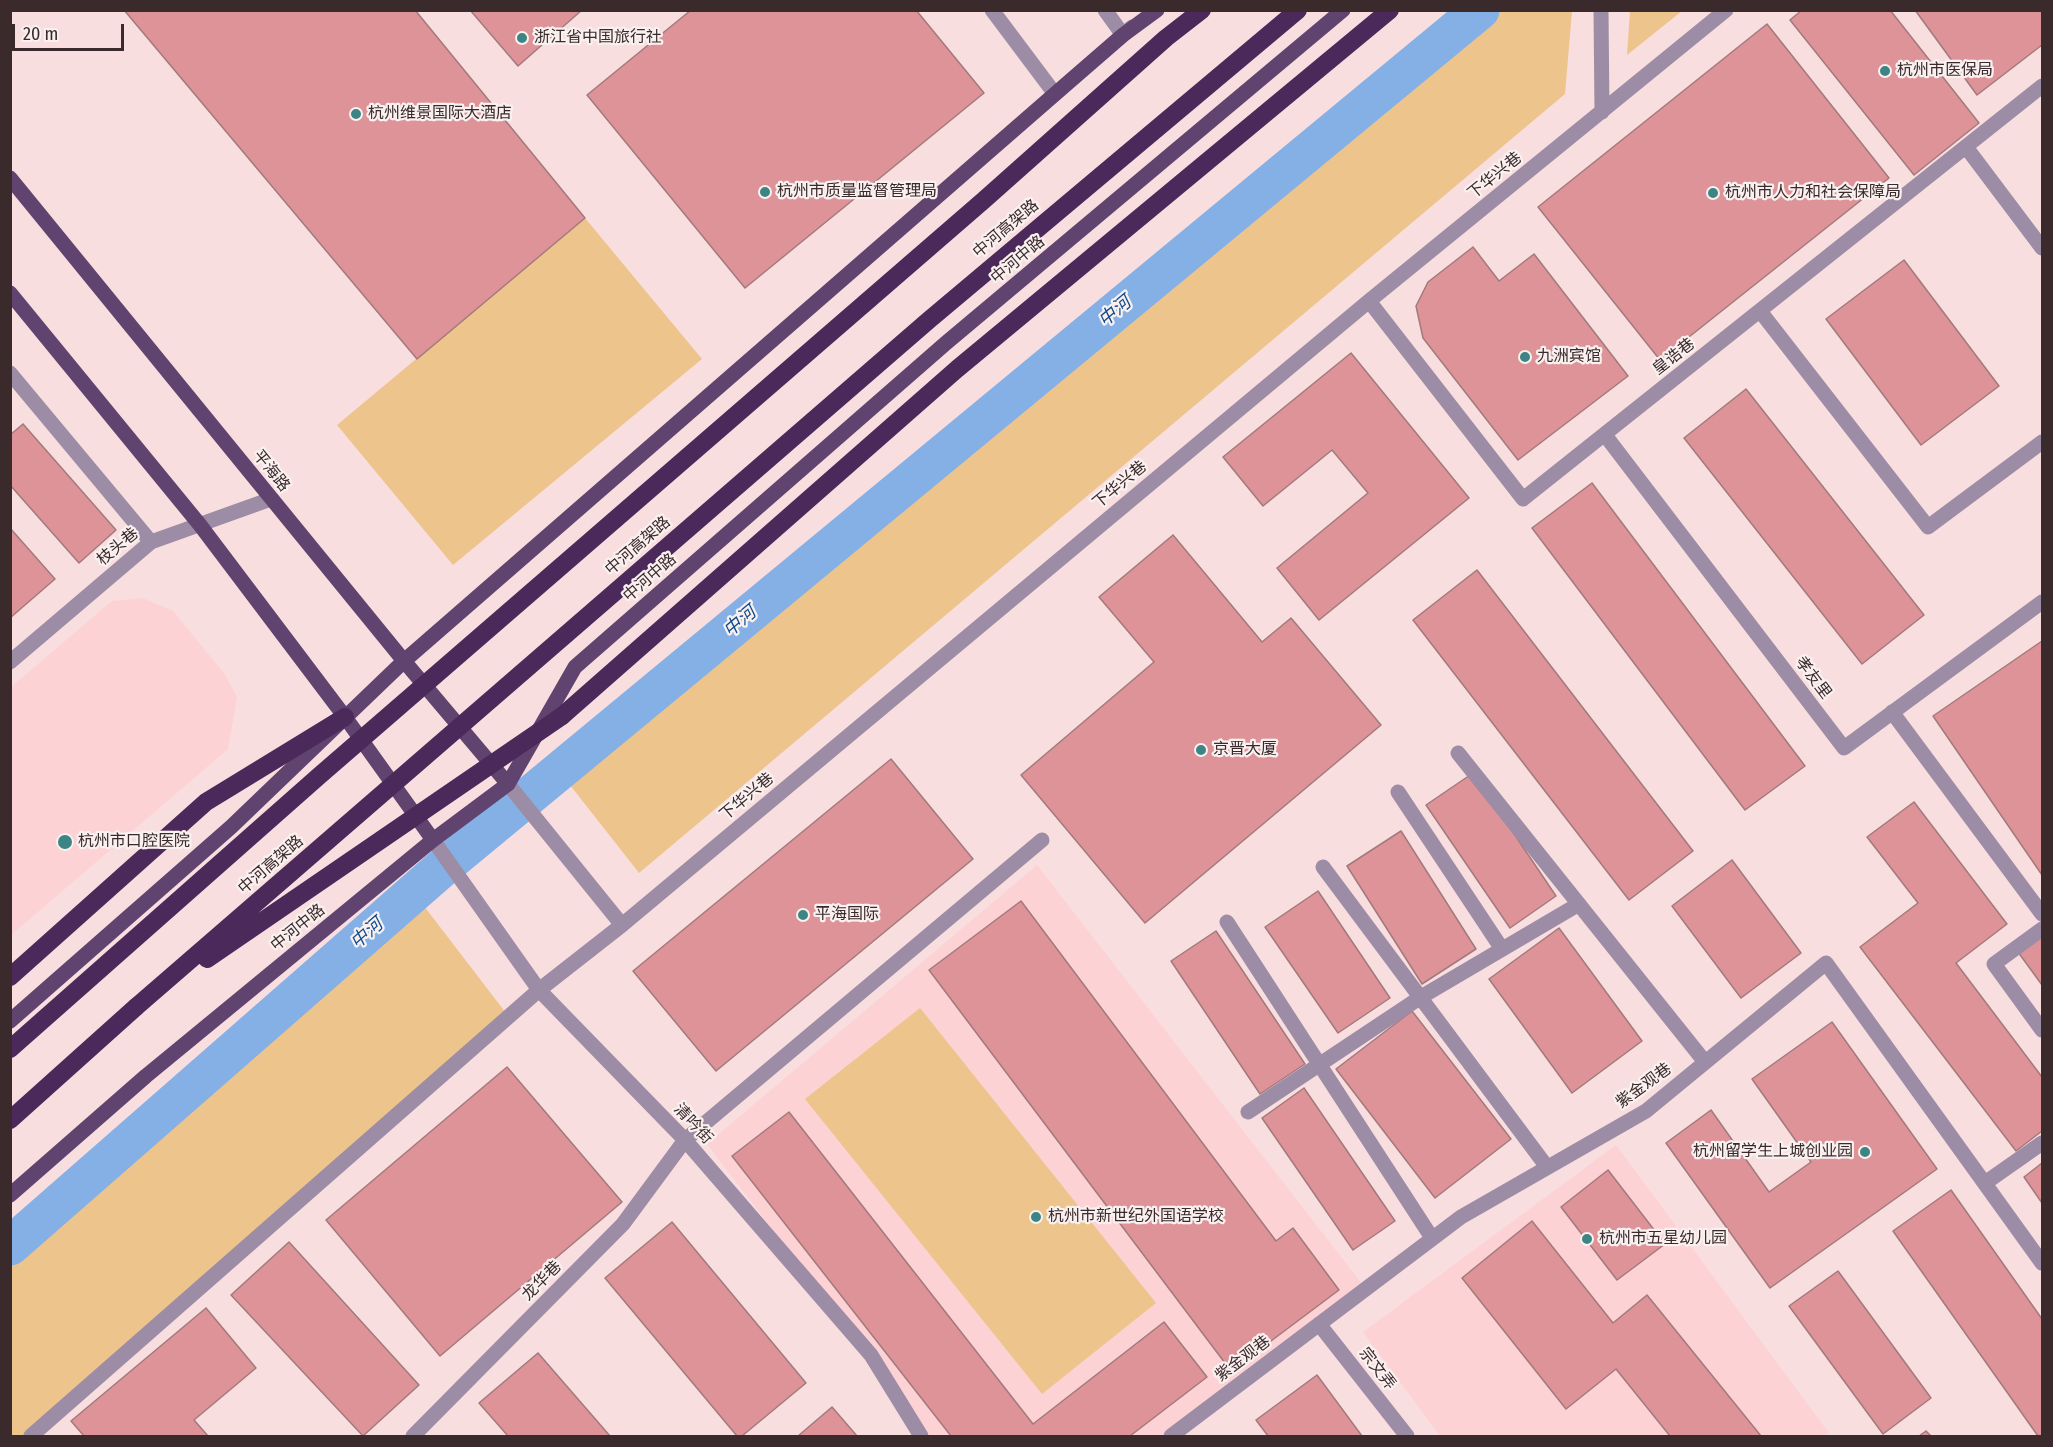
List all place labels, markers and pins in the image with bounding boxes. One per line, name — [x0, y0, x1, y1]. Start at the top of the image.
place label: 浙江省中国旅行社 — [534, 28, 662, 48]
marker: 浙江省中国旅行社 — [515, 31, 529, 45]
place label: 杭州市医保局 — [1897, 61, 1993, 81]
marker: 杭州市医保局 — [1878, 64, 1892, 78]
place label: 杭州维景国际大酒店 — [368, 104, 512, 124]
marker: 杭州维景国际大酒店 — [349, 107, 363, 121]
place label: 杭州市质量监督管理局 — [777, 182, 937, 202]
place label: 杭州市人力和社会保障局 — [1725, 183, 1901, 203]
marker: 杭州市质量监督管理局 — [758, 185, 772, 199]
marker: 杭州市人力和社会保障局 — [1706, 186, 1720, 200]
place label: 九洲宾馆 — [1537, 347, 1601, 367]
marker: 九洲宾馆 — [1518, 350, 1532, 364]
place label: 京晋大厦 — [1213, 740, 1277, 760]
marker: 京晋大厦 — [1194, 743, 1208, 757]
place label: 杭州市口腔医院 — [78, 832, 190, 852]
marker: 杭州市口腔医院 — [56, 833, 74, 851]
place label: 平海国际 — [815, 905, 879, 925]
marker: 平海国际 — [796, 908, 810, 922]
place label: 杭州留学生上城创业园 — [1693, 1142, 1853, 1162]
marker: 杭州留学生上城创业园 — [1858, 1145, 1872, 1159]
place label: 杭州市新世纪外国语学校 — [1048, 1207, 1224, 1227]
marker: 杭州市新世纪外国语学校 — [1029, 1210, 1043, 1224]
place label: 杭州市五星幼儿园 — [1599, 1229, 1727, 1249]
marker: 杭州市五星幼儿园 — [1580, 1232, 1594, 1246]

